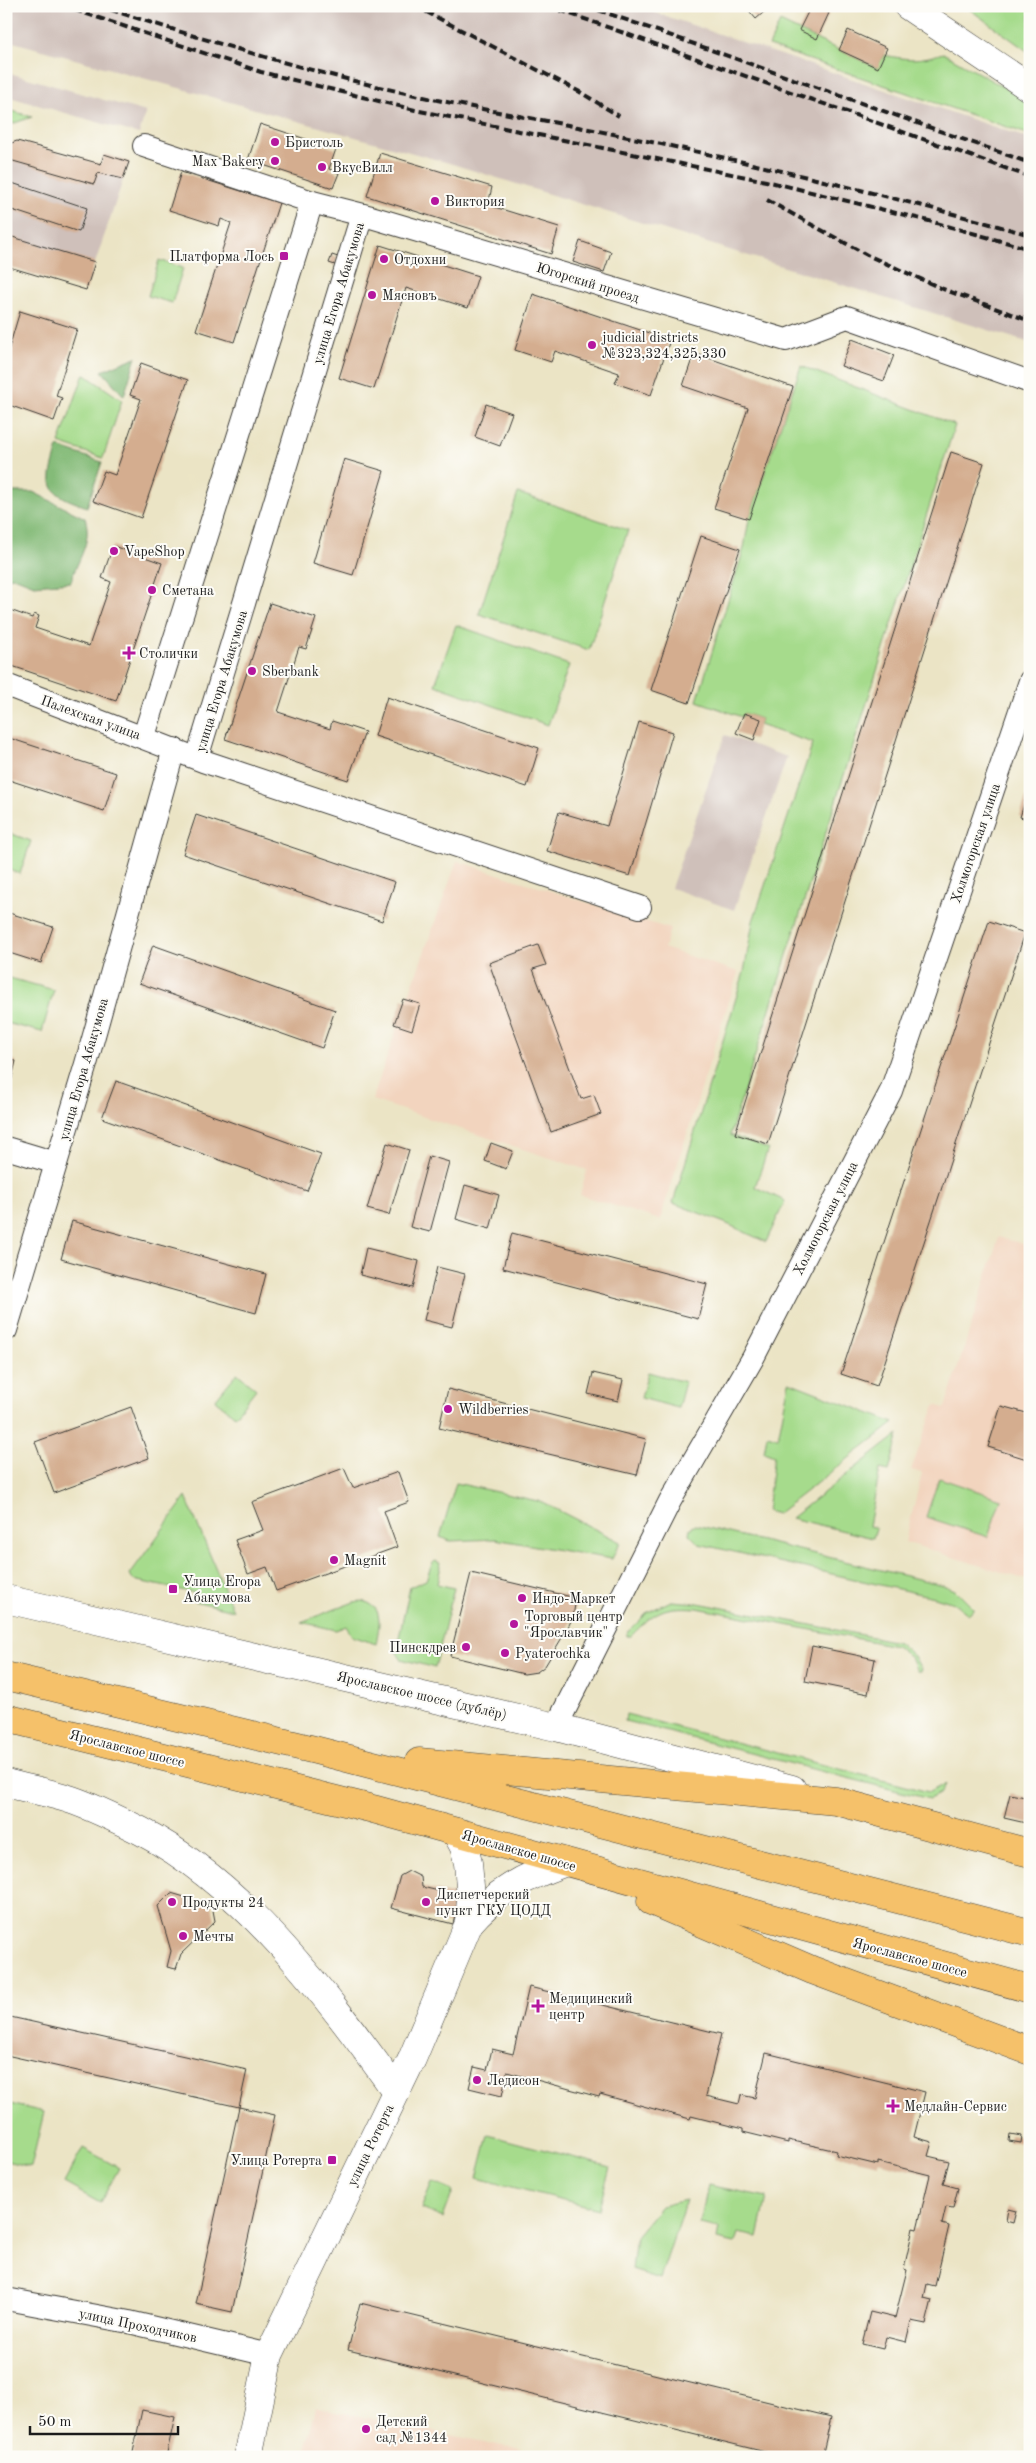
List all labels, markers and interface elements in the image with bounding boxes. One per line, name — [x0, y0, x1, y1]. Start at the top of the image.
marker: Бристоль — [269, 136, 281, 148]
place label: Бристоль — [285, 136, 343, 150]
place label: Max Bakery — [192, 155, 266, 169]
marker: Max Bakery — [269, 155, 281, 167]
marker: ВкусВилл — [316, 161, 328, 173]
place label: ВкусВилл — [332, 161, 393, 175]
marker: Виктория — [429, 195, 441, 207]
place label: Виктория — [445, 195, 505, 209]
street label: улица Егора Абакумова — [311, 221, 367, 366]
place label: Платформа Лось — [170, 250, 274, 265]
marker: Платформа Лось — [278, 250, 290, 262]
marker: Отдохни — [378, 253, 390, 265]
place label: Отдохни — [394, 253, 446, 267]
street label: Югорский проезд — [535, 261, 641, 305]
marker: Мясновъ — [366, 289, 378, 301]
place label: Мясновъ — [382, 289, 437, 303]
place label: judicial districts №323,324,325,330 — [601, 331, 726, 361]
marker: judicial districts №323,324,325,330 — [586, 339, 598, 351]
marker: VapeShop — [108, 545, 120, 557]
place label: VapeShop — [124, 545, 185, 559]
marker: Сметана — [146, 584, 158, 596]
place label: Сметана — [162, 584, 214, 598]
street label: улица Егора Абакумова — [194, 609, 250, 754]
marker: Столички — [123, 647, 135, 659]
place label: Столички — [139, 647, 198, 661]
marker: Sberbank — [246, 665, 258, 677]
place label: Sberbank — [262, 665, 319, 679]
street label: Палехская улица — [39, 693, 143, 743]
street label: Холмогорская улица — [949, 782, 1003, 905]
street label: улица Егора Абакумова — [57, 996, 111, 1142]
street label: Холмогорская улица — [791, 1159, 861, 1278]
marker: Wildberries — [442, 1403, 454, 1415]
place label: Wildberries — [458, 1403, 529, 1417]
marker: Magnit — [328, 1554, 340, 1566]
place label: Magnit — [344, 1554, 387, 1568]
place label: Улица Егора Абакумова — [183, 1575, 261, 1605]
marker: Улица Егора Абакумова — [167, 1583, 179, 1595]
marker: Индо-Маркет — [516, 1592, 528, 1604]
place label: Индо-Маркет — [532, 1592, 616, 1606]
place label: Торговый центр "Ярославчик" — [524, 1610, 623, 1640]
marker: Торговый центр "Ярославчик" — [508, 1618, 520, 1630]
place label: Пинскдрев — [389, 1641, 456, 1655]
marker: Пинскдрев — [460, 1641, 472, 1653]
marker: Pyaterochka — [499, 1647, 511, 1659]
place label: Pyaterochka — [515, 1647, 590, 1661]
street label: Ярославское шоссе (дублёр) — [335, 1670, 508, 1722]
street label: Ярославское шоссе — [68, 1728, 186, 1770]
street label: Ярославское шоссе — [460, 1828, 577, 1874]
place label: Диспетчерский пункт ГКУ ЦОДД — [436, 1888, 551, 1918]
marker: Продукты 24 — [166, 1896, 178, 1908]
place label: Продукты 24 — [182, 1896, 264, 1910]
marker: Диспетчерский пункт ГКУ ЦОДД — [420, 1896, 432, 1908]
marker: Мечты — [177, 1930, 189, 1942]
place label: Мечты — [193, 1930, 234, 1944]
street label: Ярославское шоссе — [851, 1936, 969, 1980]
place label: Медицинский центр — [549, 1992, 633, 2022]
marker: Медицинский центр — [531, 1999, 545, 2013]
marker: Ледисон — [471, 2074, 483, 2086]
place label: Ледисон — [487, 2074, 540, 2088]
marker: Медлайн-Сервис — [886, 2099, 900, 2113]
place label: Медлайн-Сервис — [904, 2100, 1007, 2114]
street label: улица Ротерта — [345, 2102, 397, 2189]
place label: Улица Ротерта — [231, 2154, 322, 2168]
marker: Улица Ротерта — [326, 2154, 338, 2166]
street label: улица Проходчиков — [78, 2307, 198, 2345]
scale bar — [30, 2403, 178, 2435]
text: 50 m — [38, 2415, 72, 2430]
place label: Детский сад №1344 — [376, 2415, 447, 2445]
marker: Детский сад №1344 — [360, 2423, 372, 2435]

